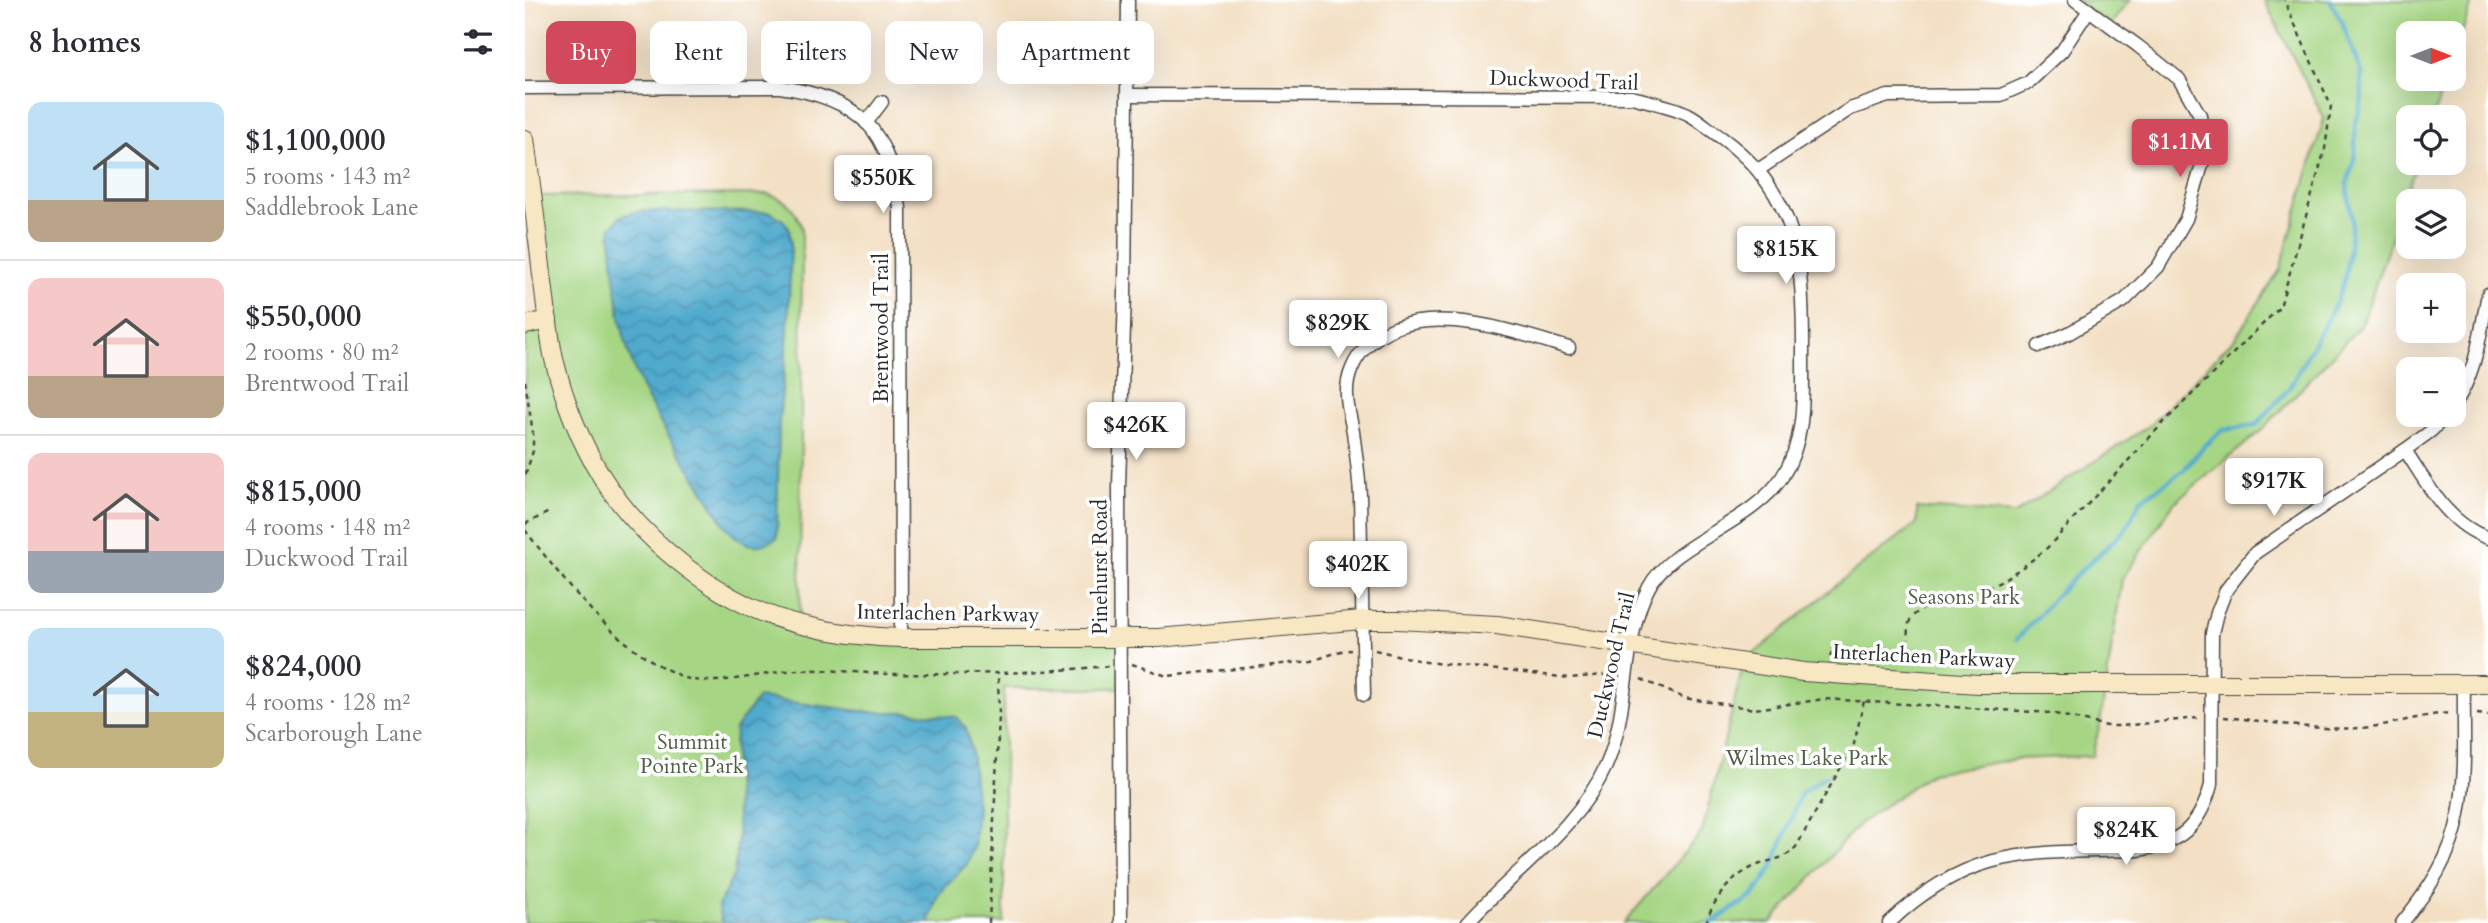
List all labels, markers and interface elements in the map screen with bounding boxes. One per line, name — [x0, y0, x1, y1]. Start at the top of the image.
chip: Buy — [546, 21, 636, 84]
chip: Rent — [650, 21, 747, 84]
chip: Filters — [761, 21, 871, 84]
chip: New — [885, 21, 983, 84]
chip: Apartment — [997, 21, 1154, 84]
north arrow — [2396, 21, 2466, 91]
map controls — [2396, 21, 2466, 427]
text: 8 homes — [28, 22, 141, 63]
icon: filters — [459, 23, 497, 61]
street label: Duckwood Trail — [1489, 63, 1639, 98]
button: locate — [2396, 105, 2466, 175]
text: $1,100,000 — [245, 120, 386, 161]
pin: $1.1M — [2131, 120, 2229, 179]
text: $1.1M — [2148, 126, 2212, 157]
icon: home — [84, 130, 168, 214]
pin: $550K — [834, 156, 932, 215]
text: 5 rooms · 143 m² — [245, 161, 410, 192]
text: $550K — [850, 162, 916, 193]
button: layers — [2396, 189, 2466, 259]
text: Saddlebrook Lane — [245, 192, 419, 223]
pin: $815K — [1737, 226, 1835, 286]
text: $815K — [1753, 233, 1819, 264]
street label: Brentwood Trail — [867, 253, 896, 403]
button: + — [2396, 273, 2466, 343]
text: $550,000 — [245, 296, 361, 337]
pin: $829K — [1289, 300, 1387, 360]
icon: home — [84, 306, 168, 390]
text: $829K — [1305, 307, 1371, 338]
text: 2 rooms · 80 m² — [245, 337, 398, 368]
button: − — [2396, 357, 2466, 427]
text: Brentwood Trail — [245, 368, 409, 399]
pin: $426K — [1087, 402, 1185, 462]
text: $426K — [1103, 409, 1169, 440]
pin: $917K — [2225, 458, 2323, 518]
text: $917K — [2241, 465, 2307, 496]
text: $815,000 — [245, 471, 361, 512]
icon: home — [84, 481, 168, 565]
street label: Pinehurst Road — [1086, 499, 1115, 635]
text: 4 rooms · 148 m² — [245, 512, 410, 543]
pin: $402K — [1309, 542, 1407, 601]
text: Duckwood Trail — [245, 543, 408, 574]
text: $402K — [1325, 548, 1391, 579]
park label: Seasons Park — [1908, 583, 2021, 612]
street label: Duckwood Trail — [1581, 589, 1642, 741]
street label: Interlachen Parkway — [856, 597, 1040, 630]
street label: Interlachen Parkway — [1832, 637, 2016, 676]
text: $824,000 — [245, 646, 361, 687]
icon: home — [84, 656, 168, 740]
text: 4 rooms · 128 m² — [245, 687, 410, 718]
text: Scarborough Lane — [245, 718, 423, 749]
park label: Summit Pointe Park — [640, 728, 745, 781]
park label: Wilmes Lake Park — [1725, 744, 1889, 773]
pin: $824K — [2077, 808, 2175, 867]
text: $824K — [2093, 814, 2159, 845]

